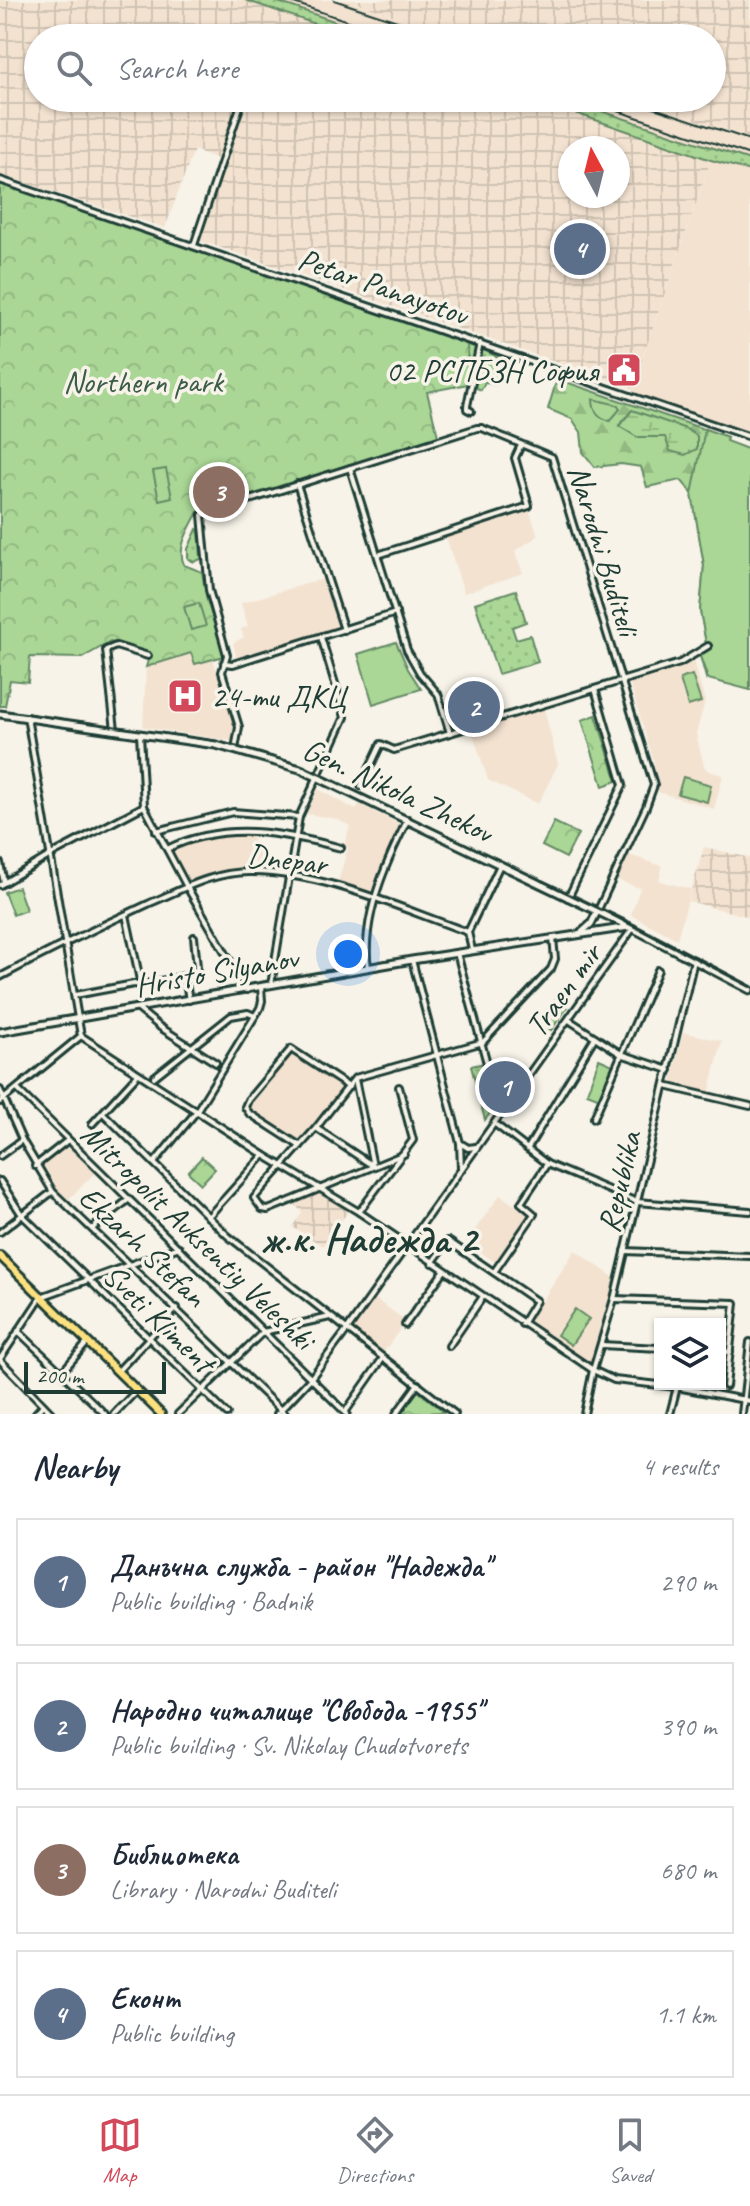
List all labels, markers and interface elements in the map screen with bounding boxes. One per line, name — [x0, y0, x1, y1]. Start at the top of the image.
search box — [24, 24, 726, 112]
icon: search — [52, 46, 96, 90]
text: Search here — [116, 49, 238, 87]
north arrow — [558, 136, 630, 208]
pin: 4 — [554, 219, 606, 279]
street label: Petar Panayotov — [293, 238, 475, 335]
place label: 02 РСПБЗН София — [385, 350, 600, 391]
public building icon: 02 РСПБЗН София — [605, 351, 643, 389]
park label: Northern park — [63, 361, 225, 402]
street label: Narodni Buditeli — [558, 460, 650, 644]
pin: 3 — [193, 462, 245, 522]
place label: 24-ти ДКЦ — [211, 676, 349, 717]
hospital icon: 24-ти ДКЦ — [166, 677, 204, 715]
pin: 2 — [448, 677, 500, 737]
street label: Gen. Nikola Zhekov — [296, 729, 501, 853]
street label: Dnepar — [245, 834, 331, 885]
street label: Traen mir — [516, 933, 613, 1045]
your location — [328, 934, 368, 974]
street label: Hristo Silyanov — [132, 936, 304, 1006]
pin: 1 — [479, 1057, 531, 1117]
street label: Mitropolit Avksentiy Veleshki — [72, 1114, 326, 1361]
street label: Republika — [588, 1126, 651, 1237]
street label: Ekzarh Stefan — [70, 1177, 216, 1317]
district label: ж.к. Надежда 2 — [261, 1214, 481, 1264]
street label: Sveti Kliment — [94, 1255, 226, 1385]
map controls — [654, 1318, 726, 1390]
button: layers — [654, 1318, 726, 1390]
scale bar — [24, 1358, 166, 1394]
text: 200 m — [36, 1362, 83, 1390]
text: Nearby — [32, 1445, 118, 1488]
text: 4 results — [642, 1450, 718, 1483]
text: Данъчна служба - район "Надежда" — [110, 1547, 490, 1585]
text: 1 — [54, 1566, 66, 1599]
text: 290 m — [660, 1566, 716, 1599]
text: Public building · Badnik — [110, 1585, 312, 1618]
text: Народно читалище "Свобода -1955" — [110, 1691, 482, 1729]
text: 2 — [54, 1710, 66, 1743]
text: 390 m — [660, 1710, 716, 1743]
text: Public building · Sv. Nikolay Chudotvorets — [110, 1729, 467, 1762]
text: Библиотека — [110, 1835, 238, 1873]
text: 3 — [54, 1854, 66, 1887]
text: 680 m — [660, 1854, 716, 1887]
text: Library · Narodni Buditeli — [110, 1873, 336, 1906]
text: Еконт — [110, 1979, 181, 2017]
text: 4 — [54, 1998, 66, 2031]
text: 1.1 km — [656, 1998, 716, 2031]
text: Public building — [110, 2017, 233, 2050]
tab: Map — [98, 2113, 142, 2189]
tab: Directions — [337, 2113, 413, 2189]
tab: Saved — [608, 2113, 652, 2189]

